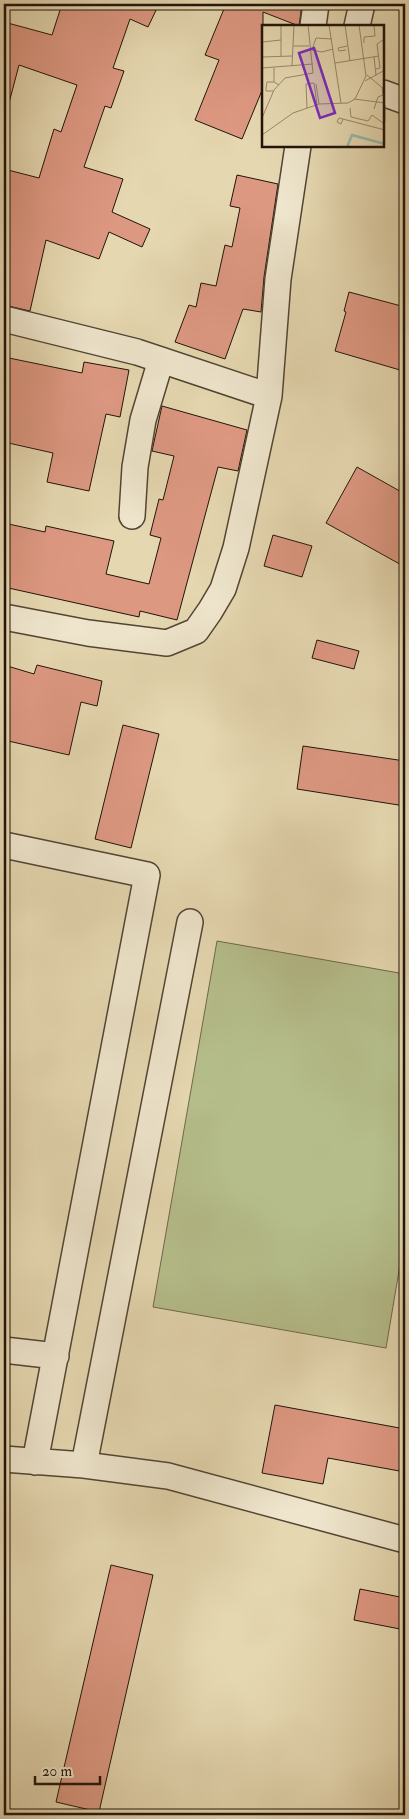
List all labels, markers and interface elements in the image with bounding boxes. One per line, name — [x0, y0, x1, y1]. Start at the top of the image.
inset map — [262, 25, 384, 148]
scale bar — [35, 1754, 100, 1786]
text: 20 m — [42, 1762, 72, 1781]

